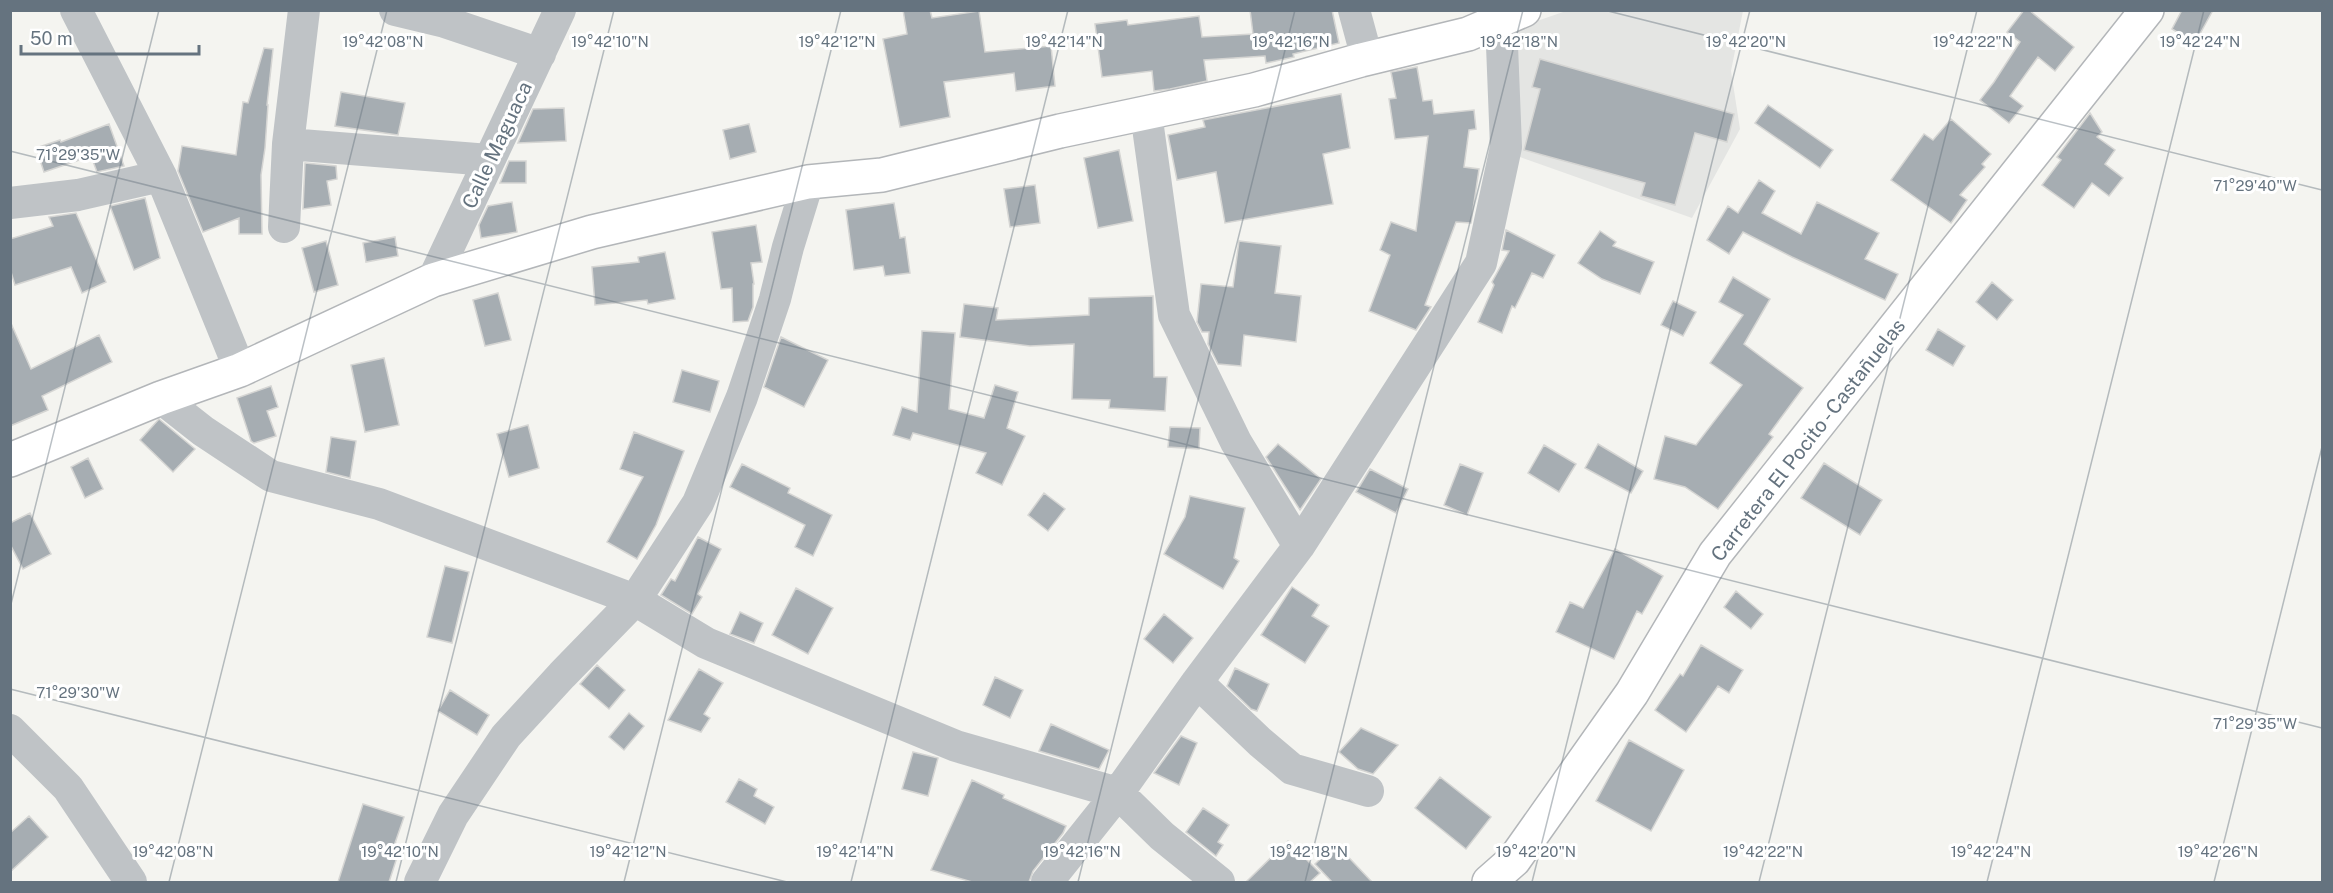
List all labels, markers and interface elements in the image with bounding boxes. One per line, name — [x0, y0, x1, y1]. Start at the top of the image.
scale bar — [21, 18, 200, 56]
text: 50 m — [30, 28, 73, 49]
text: 19°42'08"N — [343, 33, 424, 50]
text: 19°42'10"N — [571, 33, 649, 50]
text: 19°42'12"N — [798, 33, 876, 50]
text: 19°42'14"N — [1025, 33, 1103, 50]
text: 19°42'16"N — [1252, 33, 1330, 50]
text: 19°42'18"N — [1480, 33, 1558, 50]
text: 19°42'20"N — [1706, 33, 1786, 50]
text: 19°42'22"N — [1933, 33, 2013, 50]
text: 19°42'24"N — [2160, 33, 2240, 50]
street label: Calle Maguaca — [457, 78, 537, 212]
text: 71°29'35"W — [36, 146, 120, 163]
text: 71°29'40"W — [2213, 177, 2297, 194]
street label: Carretera El Pocito - Castañuelas — [1706, 314, 1910, 566]
text: 71°29'30"W — [36, 684, 120, 701]
text: 71°29'35"W — [2213, 715, 2297, 732]
text: 19°42'08"N — [133, 843, 214, 860]
text: 19°42'10"N — [361, 843, 439, 860]
text: 19°42'12"N — [589, 843, 667, 860]
text: 19°42'14"N — [816, 843, 894, 860]
text: 19°42'16"N — [1043, 843, 1121, 860]
text: 19°42'18"N — [1270, 843, 1348, 860]
text: 19°42'20"N — [1496, 843, 1576, 860]
text: 19°42'22"N — [1723, 843, 1803, 860]
text: 19°42'24"N — [1951, 843, 2031, 860]
text: 19°42'26"N — [2178, 843, 2258, 860]

